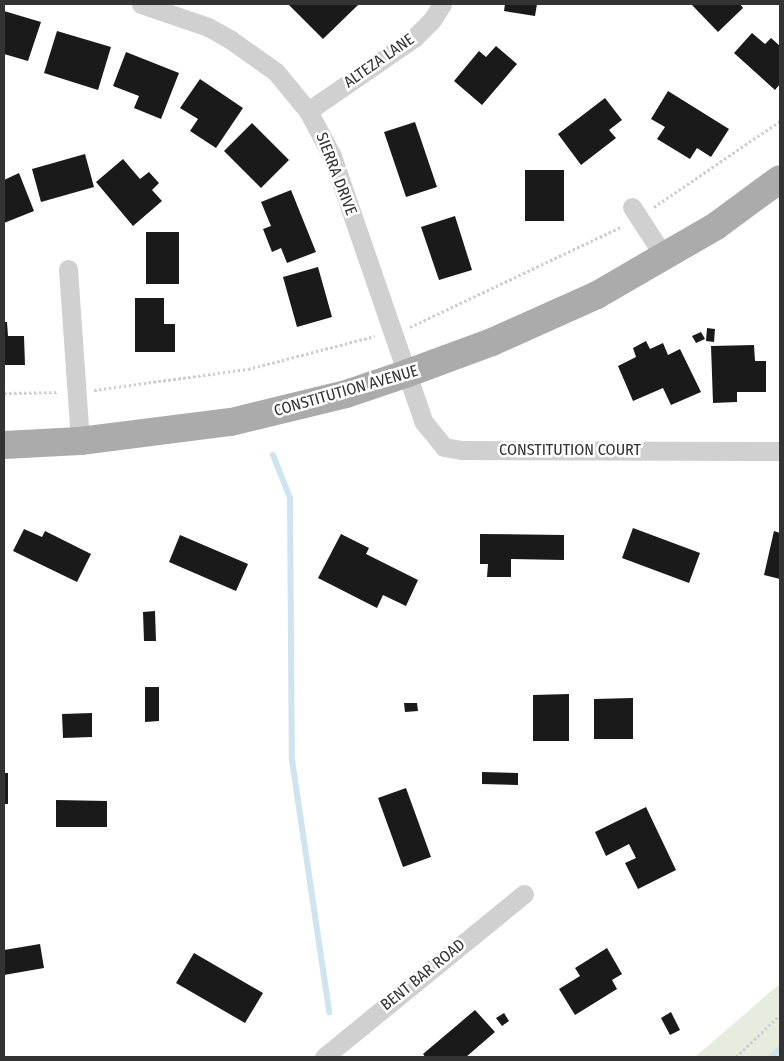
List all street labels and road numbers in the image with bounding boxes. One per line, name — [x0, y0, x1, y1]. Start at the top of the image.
street label: ALTEZA LANE — [340, 30, 418, 92]
street label: SIERRA DRIVE — [311, 130, 361, 218]
street label: CONSTITUTION AVENUE — [272, 361, 420, 421]
street label: CONSTITUTION COURT — [499, 440, 641, 460]
street label: BENT BAR ROAD — [377, 935, 469, 1015]

